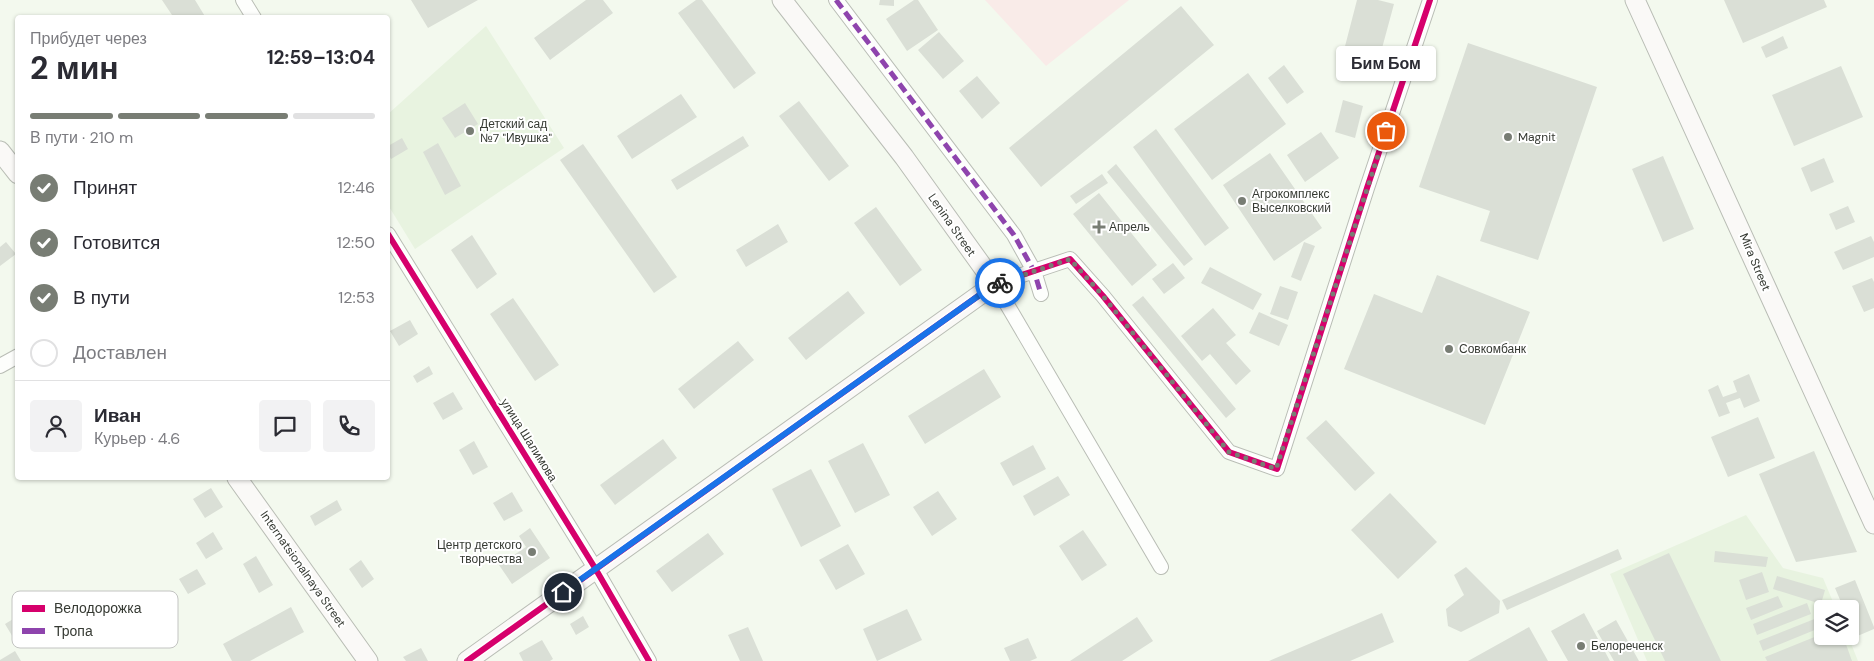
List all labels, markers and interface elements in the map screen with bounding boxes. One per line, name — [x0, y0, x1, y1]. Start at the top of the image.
text: Прибудет через — [30, 28, 147, 49]
text: 12:59–13:04 — [267, 45, 375, 70]
callout: Бим Бом — [1336, 46, 1436, 81]
text: 2 мин — [30, 47, 119, 89]
text: Бим Бом — [1351, 53, 1421, 74]
pin — [1365, 110, 1407, 152]
place label: Детский сад №7 "Ивушка" — [480, 116, 553, 146]
icon: bag — [1372, 117, 1400, 145]
marker: Детский сад №7 "Ивушка" — [464, 125, 476, 137]
text: В пути · 210 m — [30, 127, 133, 148]
place label: Magnit — [1518, 129, 1556, 145]
marker: Magnit — [1502, 131, 1514, 143]
icon: check — [30, 174, 58, 202]
text: Принят — [73, 175, 137, 200]
text: 12:46 — [338, 177, 375, 198]
place label: Агрокомплекс Выселковский — [1252, 186, 1331, 216]
street label: Lenina Street — [924, 190, 980, 260]
marker: Агрокомплекс Выселковский — [1236, 195, 1248, 207]
place label: Апрель — [1109, 219, 1150, 235]
marker: Апрель — [1093, 221, 1105, 233]
icon: check — [30, 229, 58, 257]
text: Готовится — [73, 230, 160, 255]
street label: Mira Street — [1736, 231, 1774, 294]
text: 12:50 — [337, 232, 375, 253]
courier — [975, 258, 1025, 308]
icon: bike — [986, 269, 1014, 297]
icon: check — [30, 284, 58, 312]
text: В пути — [73, 285, 130, 310]
text: 12:53 — [338, 287, 375, 308]
text: Доставлен — [73, 340, 167, 365]
place label: Совкомбанк — [1459, 341, 1527, 357]
marker: Совкомбанк — [1443, 343, 1455, 355]
street label: улица Шалимова — [497, 395, 561, 485]
button: person — [30, 400, 82, 452]
button: chat — [259, 400, 311, 452]
button: phone — [323, 400, 375, 452]
text: Иван — [94, 403, 141, 428]
text: Курьер · 4.6 — [94, 428, 180, 449]
street label: Internatsionalnaya Street — [257, 508, 350, 631]
place label: Центр детского творчества — [437, 537, 522, 567]
marker: Центр детского творчества — [526, 546, 538, 558]
pin — [542, 571, 584, 613]
icon: home — [549, 578, 577, 606]
legend — [12, 591, 178, 648]
text: Велодорожка — [54, 599, 142, 617]
map controls — [1814, 600, 1859, 645]
button: layers — [1814, 600, 1859, 645]
text: Тропа — [54, 622, 93, 640]
place label: Белореченск — [1591, 638, 1663, 654]
marker: Белореченск — [1575, 640, 1587, 652]

